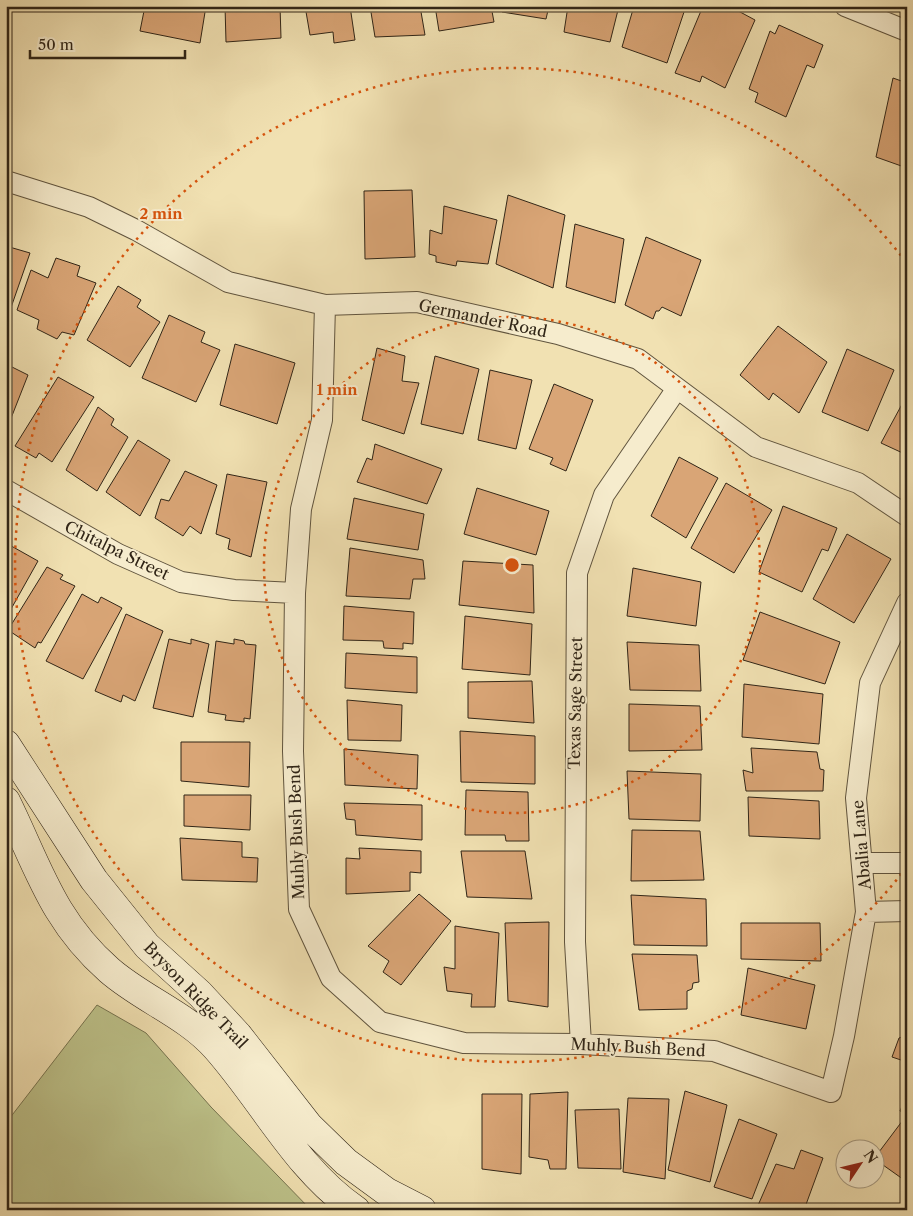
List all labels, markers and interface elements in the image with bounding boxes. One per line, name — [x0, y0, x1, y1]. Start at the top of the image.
scale bar — [30, 28, 185, 60]
text: 50 m — [38, 35, 74, 54]
text: 2 min — [139, 204, 183, 223]
street label: Germander Road — [417, 295, 549, 341]
text: 1 min — [316, 380, 358, 399]
street label: Chitalpa Street — [61, 516, 173, 584]
centre of rings — [503, 556, 521, 574]
street label: Texas Sage Street — [564, 636, 586, 769]
street label: Muhly Bush Bend — [284, 764, 308, 900]
street label: Abalia Lane — [847, 799, 875, 892]
street label: Bryson Ridge Trail — [140, 937, 252, 1053]
street label: Muhly Bush Bend — [570, 1033, 706, 1061]
north arrow — [836, 1138, 886, 1188]
text: N — [860, 1146, 882, 1167]

